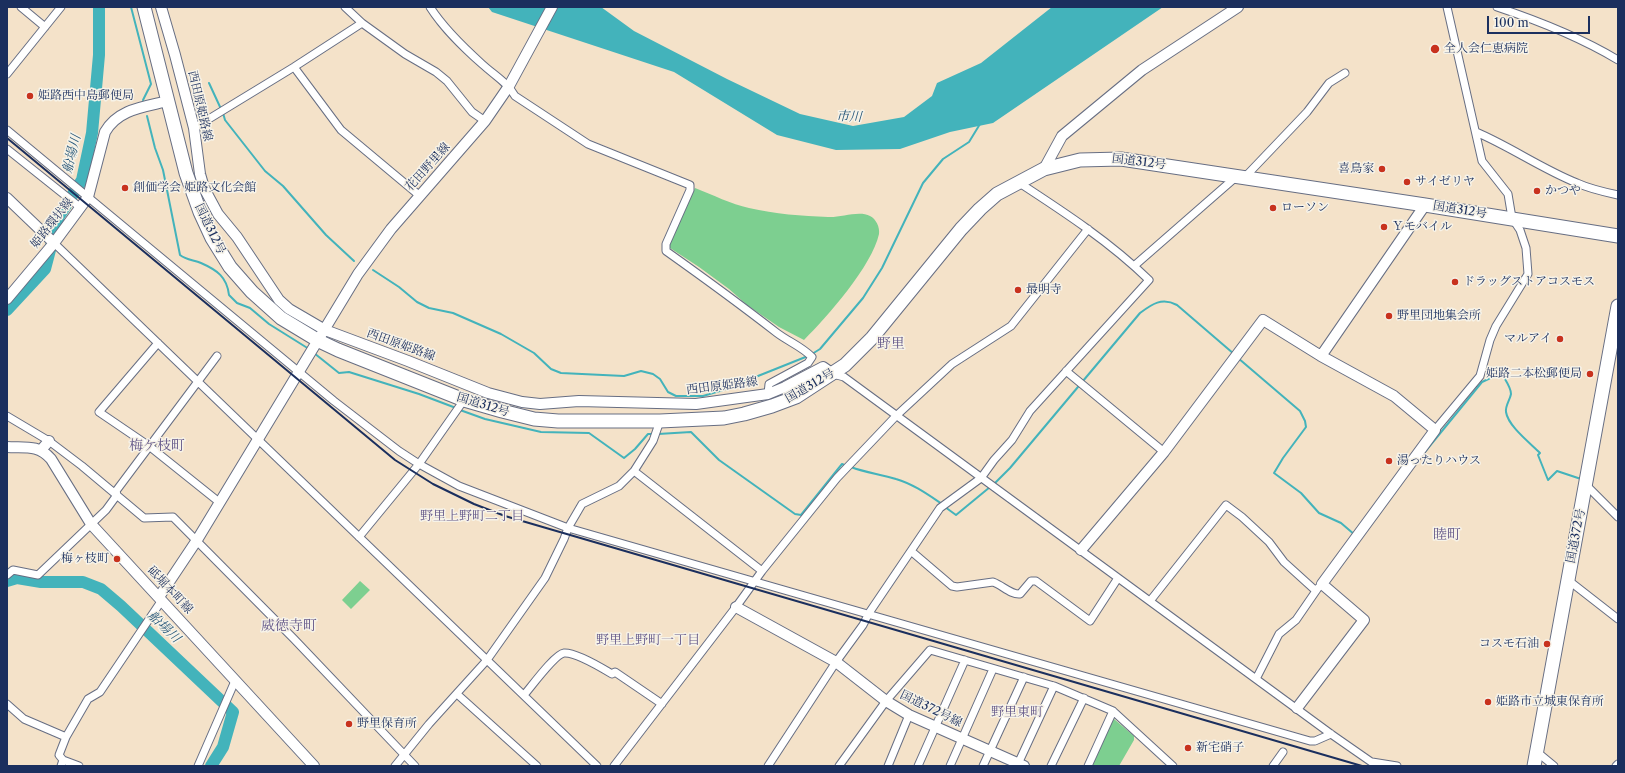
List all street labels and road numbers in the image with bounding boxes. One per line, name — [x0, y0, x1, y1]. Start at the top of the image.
street label: 西田原姫路線 — [185, 69, 215, 143]
street label: 花田野里線 — [403, 140, 453, 194]
street label: 国道312号 — [1111, 152, 1167, 172]
street label: 姫路環状線 — [28, 195, 76, 251]
street label: 国道312号 — [1432, 199, 1488, 221]
street label: 国道312号 — [192, 201, 228, 257]
street label: 西田原姫路線 — [365, 326, 437, 364]
street label: 国道312号 — [783, 366, 837, 406]
street label: 西田原姫路線 — [685, 374, 759, 398]
street label: 国道312号 — [455, 390, 511, 420]
street label: 国道372号 — [1564, 507, 1588, 565]
street label: 砥堀本町線 — [144, 563, 196, 617]
street label: 国道372号線 — [898, 688, 964, 730]

